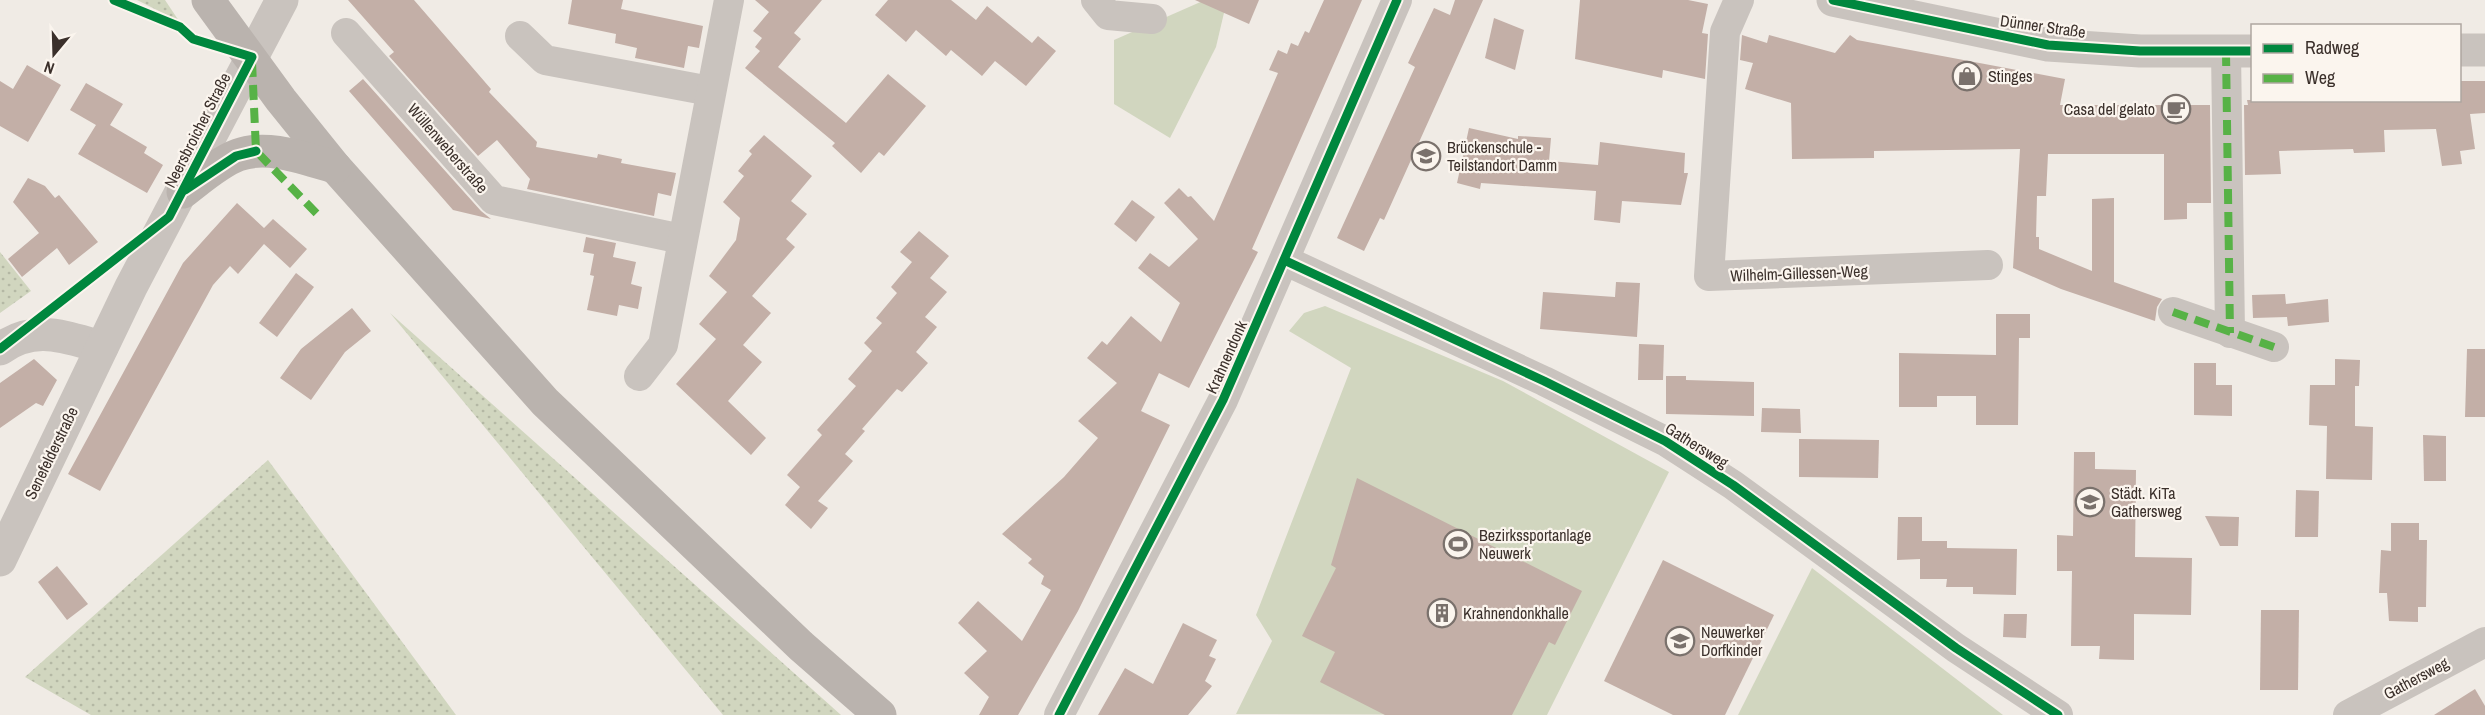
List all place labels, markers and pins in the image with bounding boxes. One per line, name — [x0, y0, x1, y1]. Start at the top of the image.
shop icon: Stinges — [1951, 60, 1983, 92]
place label: Stinges — [1988, 65, 2033, 87]
cafe icon: Casa del gelato — [2160, 93, 2192, 125]
place label: Casa del gelato — [2064, 98, 2155, 120]
place label: Brückenschule - Teilstandort Damm — [1447, 136, 1557, 176]
school or university icon: Brückenschule - Teilstandort Damm — [1410, 140, 1442, 172]
place label: Städt. KiTa Gathersweg — [2111, 482, 2182, 522]
school or university icon: Städt. KiTa Gathersweg — [2074, 486, 2106, 518]
place label: Bezirkssportanlage Neuwerk — [1479, 524, 1591, 564]
sports icon: Bezirkssportanlage Neuwerk — [1442, 528, 1474, 560]
building icon: Krahnendonkhalle — [1426, 597, 1458, 629]
place label: Krahnendonkhalle — [1463, 602, 1569, 624]
place label: Neuwerker Dorfkinder — [1701, 621, 1765, 661]
school or university icon: Neuwerker Dorfkinder — [1664, 625, 1696, 657]

